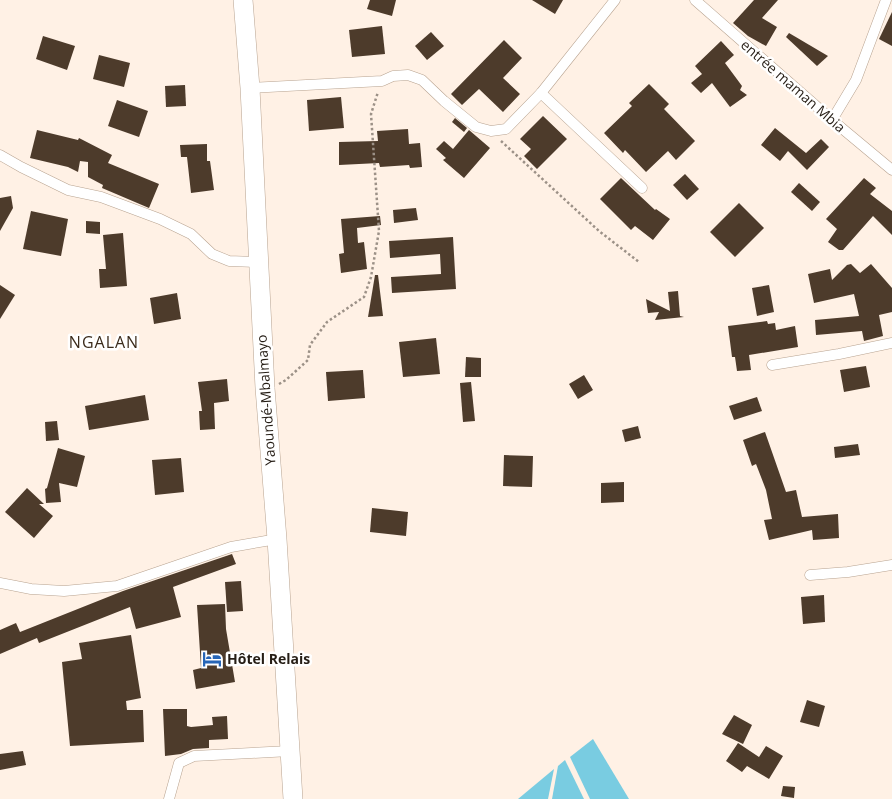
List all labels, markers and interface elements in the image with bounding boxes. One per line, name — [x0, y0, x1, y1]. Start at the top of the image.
street label: entrée maman Mbia — [737, 35, 850, 136]
district label: NGALAN — [69, 331, 139, 353]
street label: Yaoundé-Mbalmayo — [251, 334, 280, 466]
hotel icon: Hôtel Relais — [201, 648, 223, 670]
place label: Hôtel Relais — [227, 649, 310, 668]

